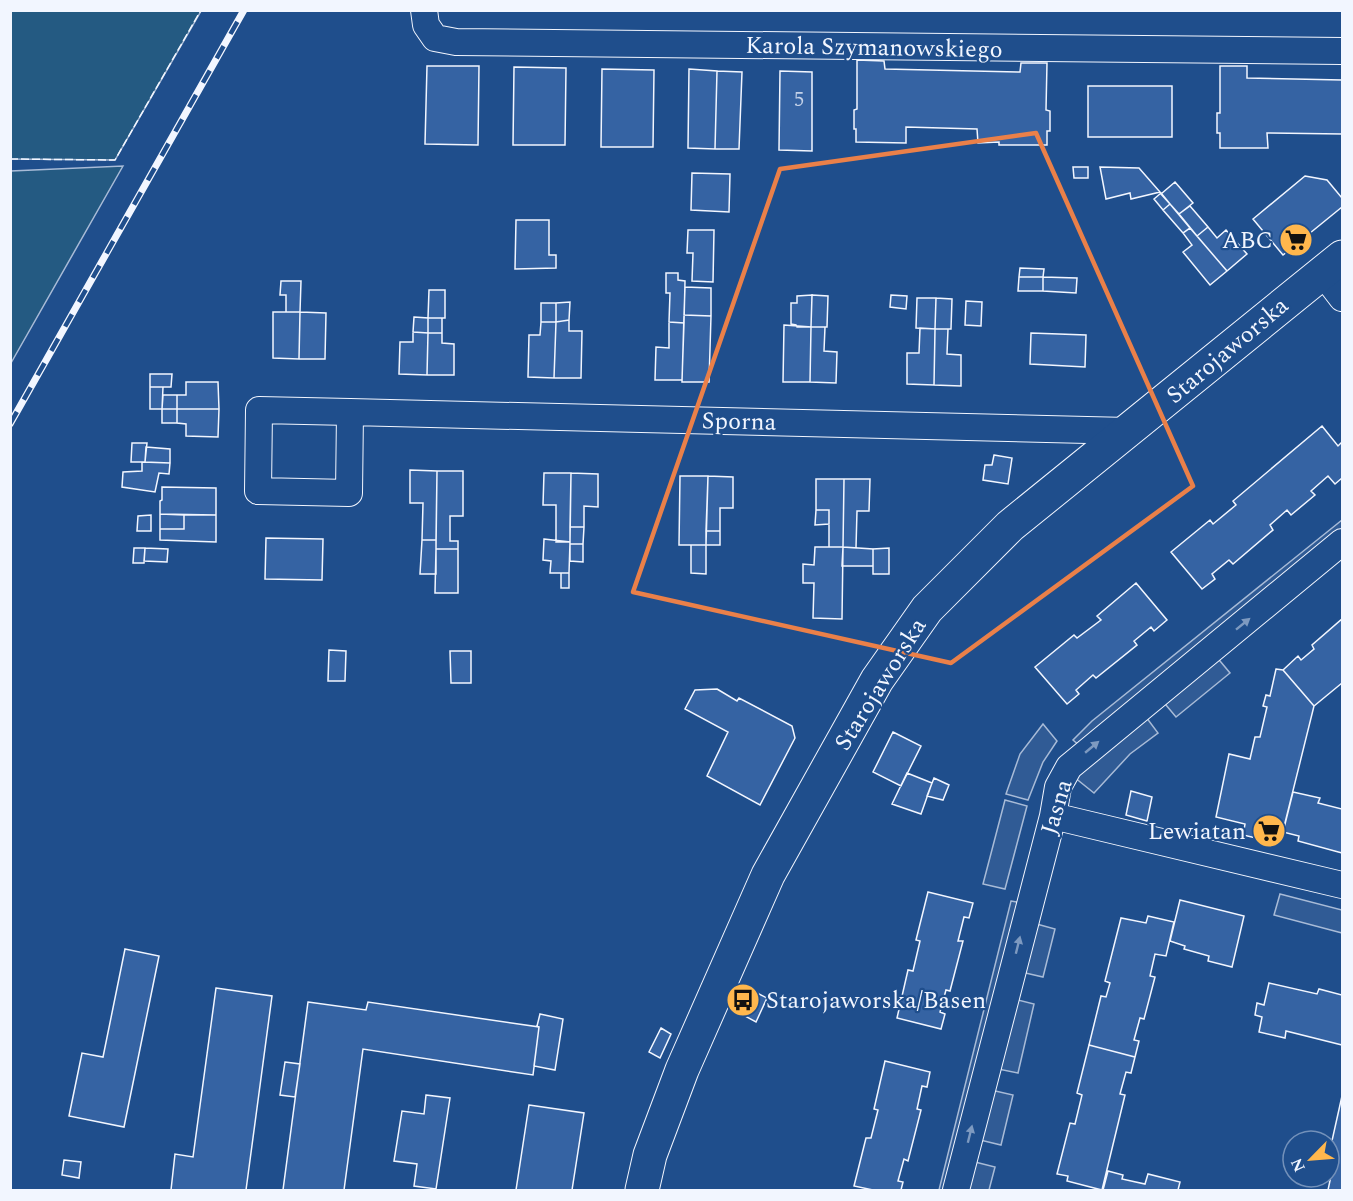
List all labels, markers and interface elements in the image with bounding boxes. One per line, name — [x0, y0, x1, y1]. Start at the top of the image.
street label: Karola Szymanowskiego — [745, 28, 1003, 68]
house number: 5 — [794, 84, 804, 116]
supermarket icon: ABC — [1278, 222, 1314, 258]
place label: ABC — [1222, 223, 1273, 259]
street label: Starojaworska — [1158, 288, 1297, 413]
street label: Sporna — [701, 403, 777, 441]
street label: Starojaworska — [826, 611, 936, 758]
one-way arrow — [1236, 619, 1251, 631]
one-way arrow — [1084, 741, 1100, 754]
street label: Jasna — [1032, 775, 1082, 839]
supermarket icon: Lewiatan — [1251, 813, 1287, 849]
place label: Lewiatan — [1148, 814, 1246, 850]
one-way arrow — [1014, 936, 1024, 954]
bus stop icon: Starojaworska/Basen — [725, 982, 761, 1018]
place label: Starojaworska/Basen — [766, 983, 986, 1019]
one-way arrow — [966, 1125, 975, 1143]
north arrow — [1281, 1129, 1341, 1189]
text: N — [1285, 1154, 1312, 1176]

